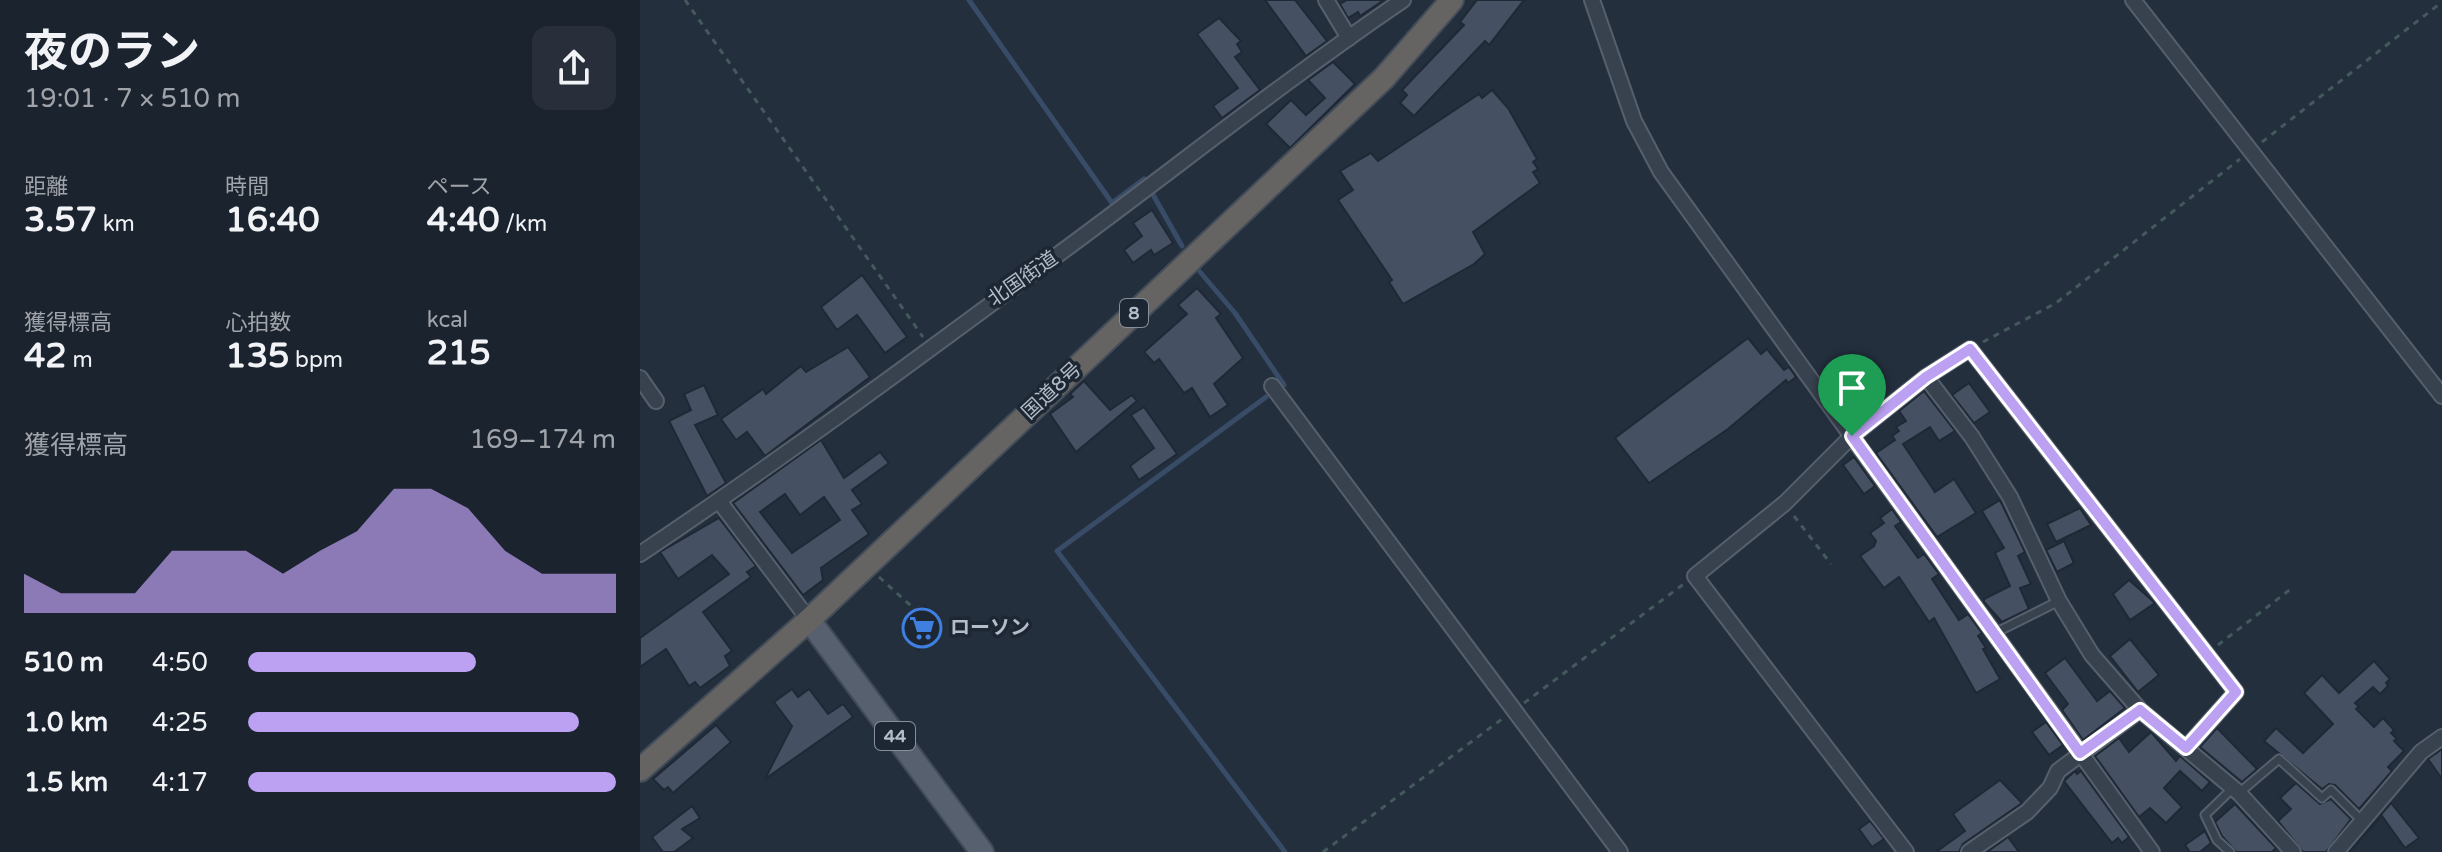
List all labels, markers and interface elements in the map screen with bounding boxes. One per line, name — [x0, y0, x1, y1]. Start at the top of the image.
text: 夜のラン — [24, 26, 200, 79]
button: share — [532, 26, 616, 110]
text: 19:01 · 7 × 510 m — [24, 83, 240, 114]
text: 距離 — [24, 174, 68, 200]
text: 時間 — [225, 174, 269, 200]
text: ペース — [427, 174, 492, 200]
text: 3.57 — [24, 200, 97, 241]
text: 16:40 — [225, 200, 320, 241]
text: 4:40 — [427, 200, 500, 241]
text: km — [97, 211, 135, 237]
text: /km — [500, 211, 547, 237]
street label: 北国街道 — [983, 246, 1063, 312]
road number: 8 — [1120, 299, 1148, 327]
text: kcal — [427, 307, 468, 333]
text: 獲得標高 — [24, 310, 112, 336]
text: 心拍数 — [225, 310, 291, 336]
text: 215 — [427, 333, 491, 374]
text: 42 — [24, 336, 67, 377]
text: 135 — [225, 336, 289, 377]
text: m — [67, 347, 93, 373]
text: bpm — [289, 347, 343, 373]
pin — [1818, 354, 1886, 436]
street label: 国道8号 — [1017, 357, 1087, 425]
icon: arrive — [1830, 366, 1874, 410]
text: 169–174 m — [470, 424, 616, 455]
text: 獲得標高 — [24, 430, 128, 461]
supermarket icon: ローソン — [901, 607, 943, 649]
place label: ローソン — [950, 616, 1030, 640]
text: 510 m — [24, 647, 104, 678]
text: 4:50 — [152, 647, 208, 678]
text: 1.0 km — [24, 707, 108, 738]
text: 4:25 — [152, 707, 208, 738]
road number: 44 — [875, 722, 915, 750]
text: 1.5 km — [24, 767, 108, 798]
text: 4:17 — [152, 767, 208, 798]

